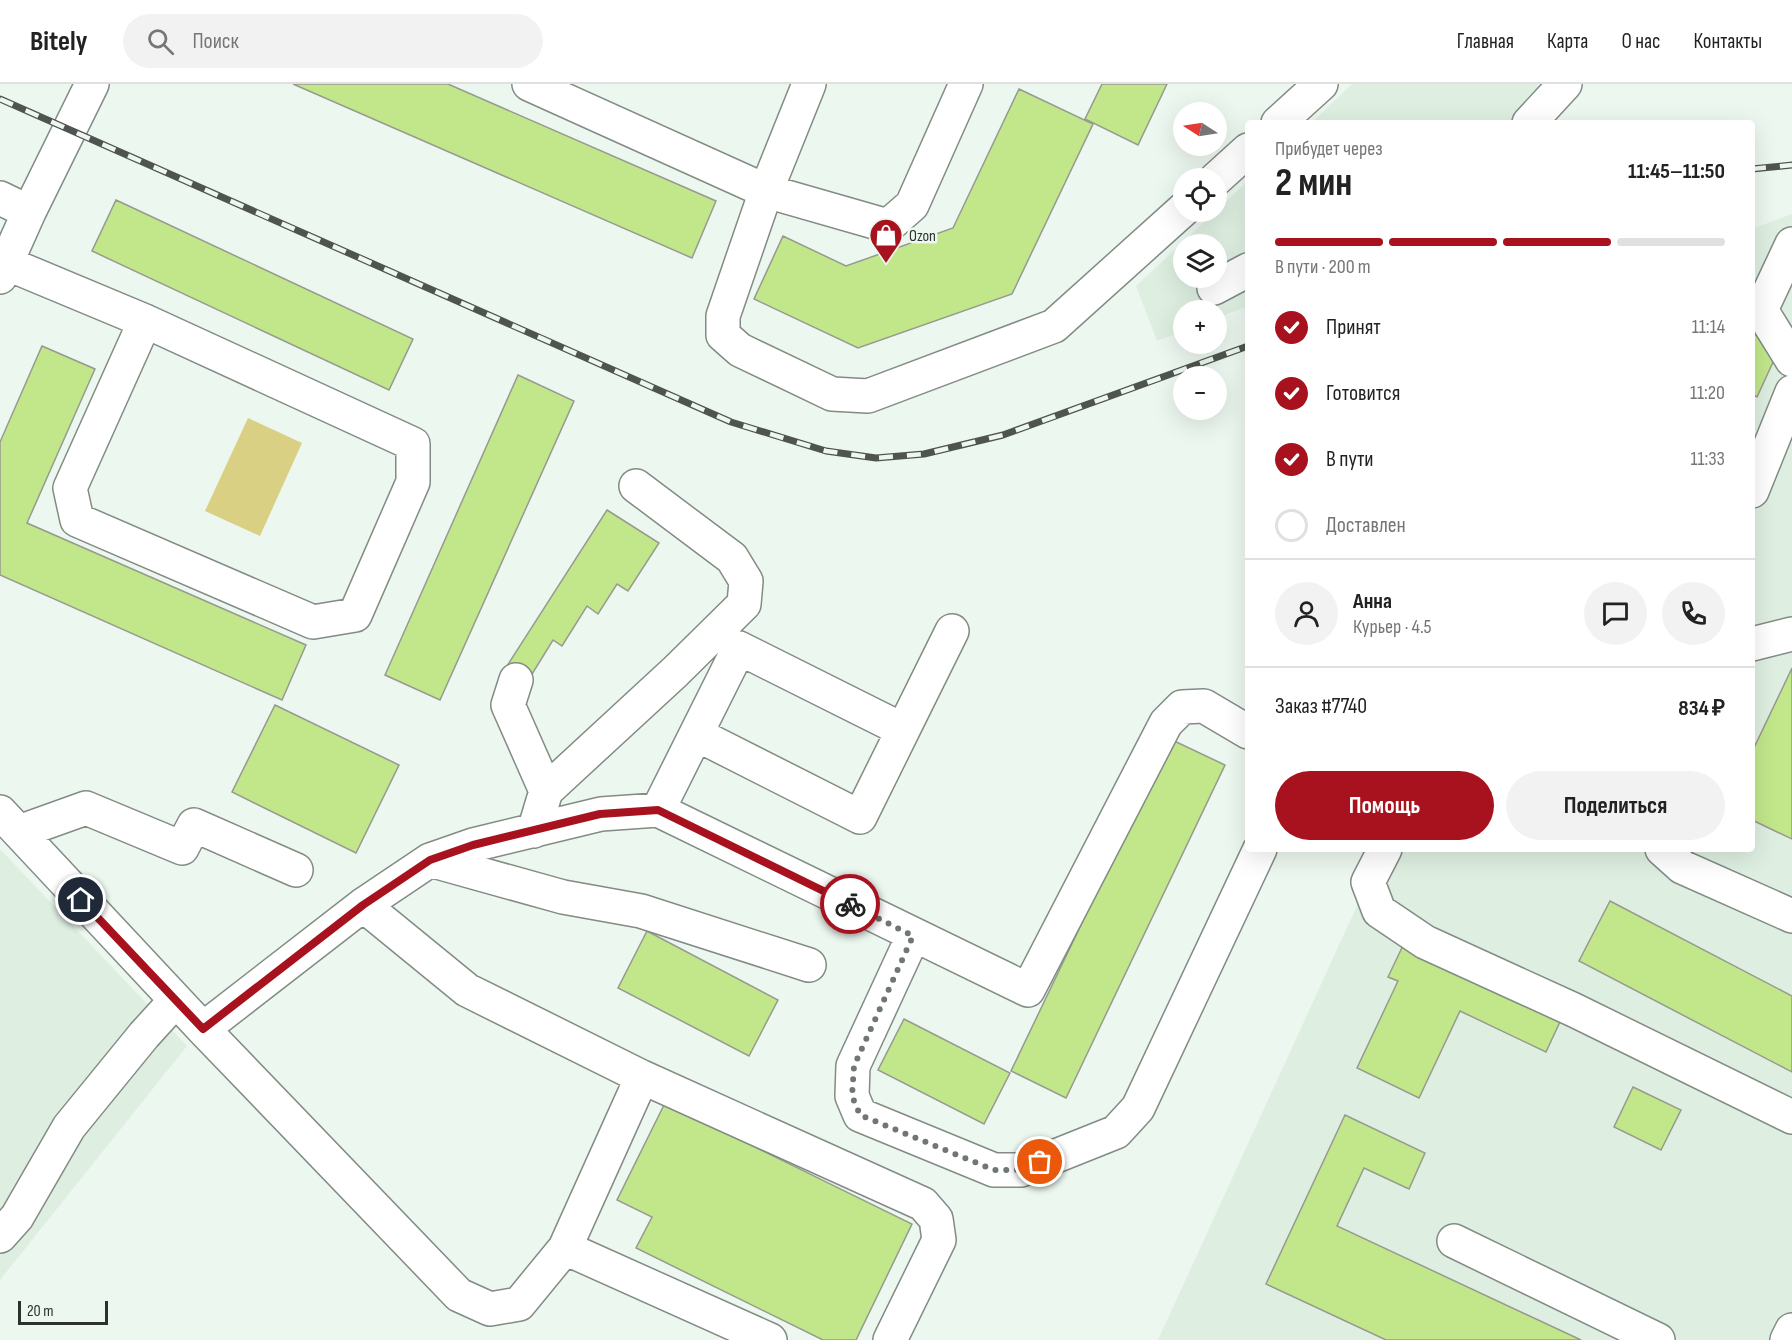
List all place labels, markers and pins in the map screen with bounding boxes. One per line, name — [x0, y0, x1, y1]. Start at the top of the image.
shop icon: Ozon — [868, 217, 904, 264]
place label: Ozon — [909, 227, 936, 246]
pin — [55, 874, 106, 925]
pin — [1014, 1136, 1065, 1187]

